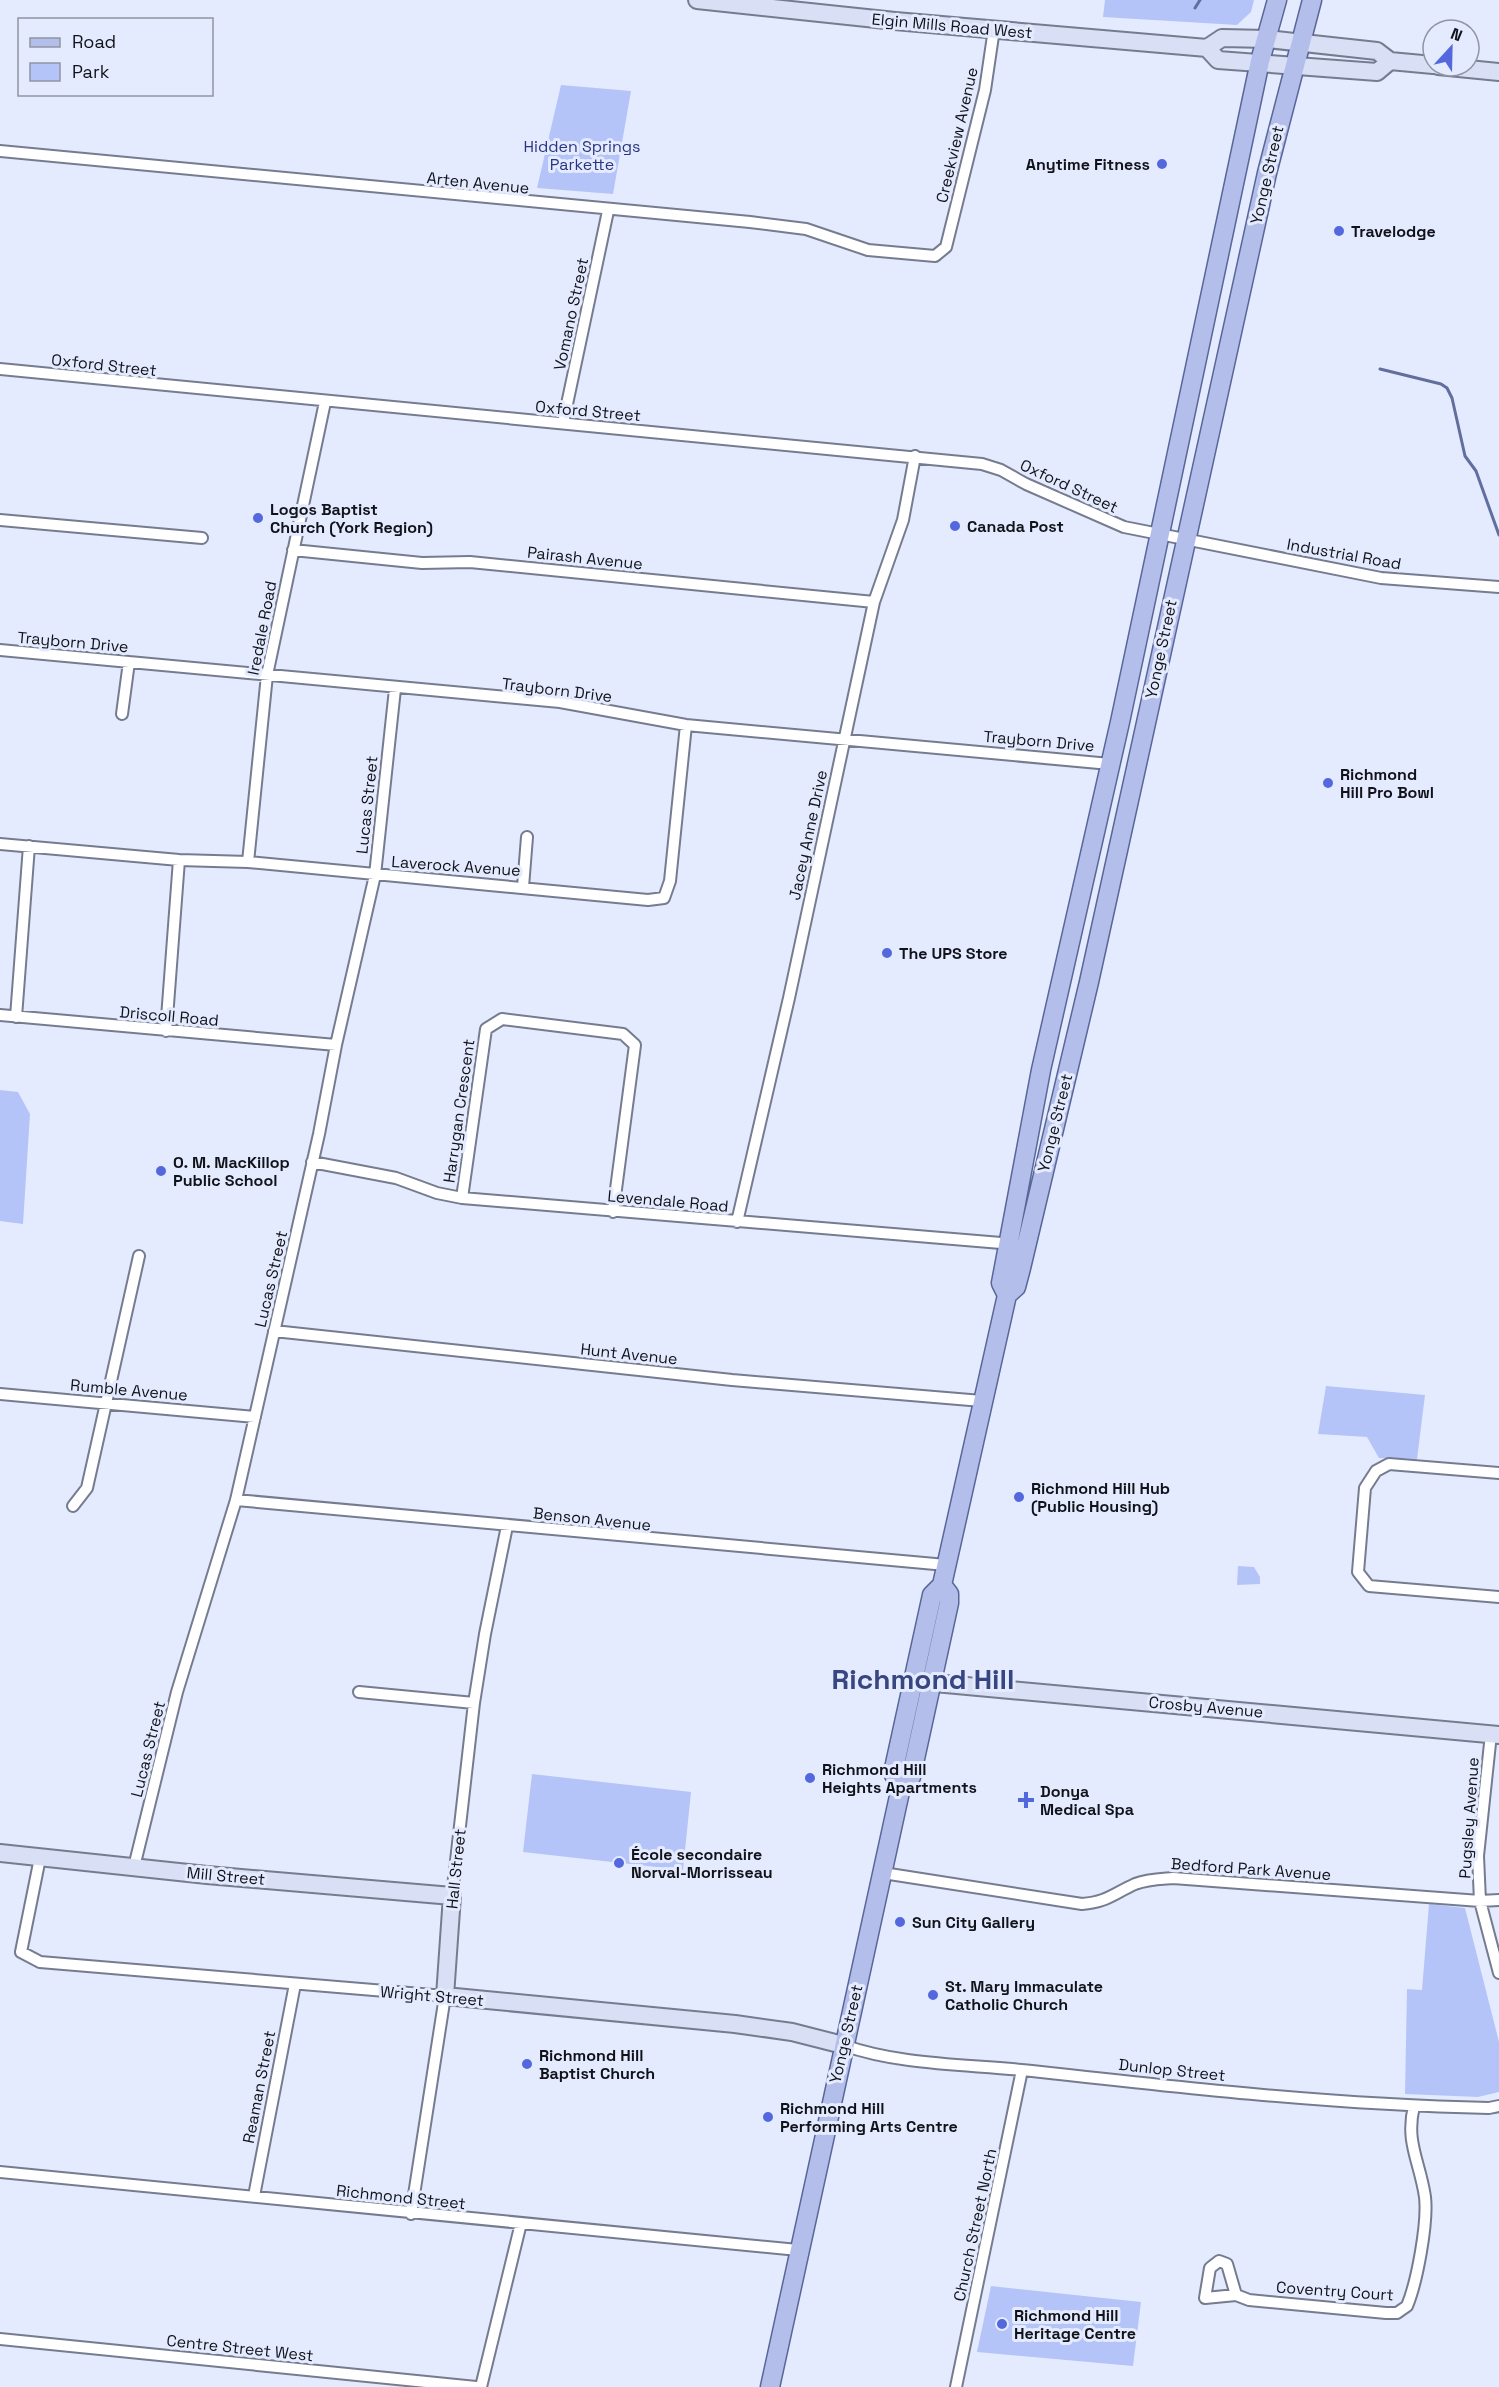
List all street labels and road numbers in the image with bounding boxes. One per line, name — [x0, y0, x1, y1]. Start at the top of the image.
street label: Elgin Mills Road West — [871, 9, 1033, 43]
street label: Creekview Avenue — [931, 65, 983, 205]
street label: Yonge Street — [1245, 124, 1289, 226]
street label: Arten Avenue — [426, 167, 530, 199]
street label: Vomano Street — [549, 256, 593, 372]
street label: Oxford Street — [50, 349, 158, 381]
street label: Oxford Street — [534, 396, 642, 426]
street label: Oxford Street — [1017, 454, 1121, 518]
street label: Industrial Road — [1285, 534, 1403, 574]
street label: Pairash Avenue — [526, 541, 644, 575]
street label: Iredale Road — [243, 579, 281, 677]
street label: Yonge Street — [1140, 598, 1182, 700]
street label: Trayborn Drive — [17, 627, 129, 657]
street label: Trayborn Drive — [501, 673, 613, 707]
street label: Trayborn Drive — [983, 726, 1095, 756]
street label: Lucas Street — [351, 755, 383, 855]
street label: Jacey Anne Drive — [784, 768, 832, 902]
street label: Laverock Avenue — [391, 851, 521, 881]
street label: Driscoll Road — [118, 1001, 220, 1031]
street label: Harrygan Crescent — [439, 1038, 479, 1184]
street label: Yonge Street — [1033, 1072, 1077, 1174]
street label: Levendale Road — [606, 1185, 730, 1217]
street label: Lucas Street — [250, 1229, 292, 1329]
street label: Hunt Avenue — [579, 1338, 679, 1370]
street label: Rumble Avenue — [69, 1374, 189, 1406]
street label: Benson Avenue — [532, 1502, 652, 1536]
street label: Crosby Avenue — [1148, 1692, 1264, 1722]
street label: Lucas Street — [126, 1699, 170, 1799]
street label: Pugsley Avenue — [1454, 1757, 1484, 1879]
street label: Hall Street — [441, 1828, 471, 1910]
street label: Bedford Park Avenue — [1170, 1853, 1332, 1885]
street label: Mill Street — [186, 1862, 266, 1890]
street label: Wright Street — [379, 1981, 485, 2011]
street label: Yonge Street — [824, 1983, 868, 2085]
street label: Reaman Street — [238, 2029, 280, 2145]
street label: Dunlop Street — [1118, 2054, 1226, 2086]
street label: Church Street North — [949, 2147, 1001, 2303]
street label: Richmond Street — [335, 2180, 467, 2214]
street label: Coventry Court — [1275, 2276, 1395, 2306]
street label: Centre Street West — [165, 2330, 315, 2366]

